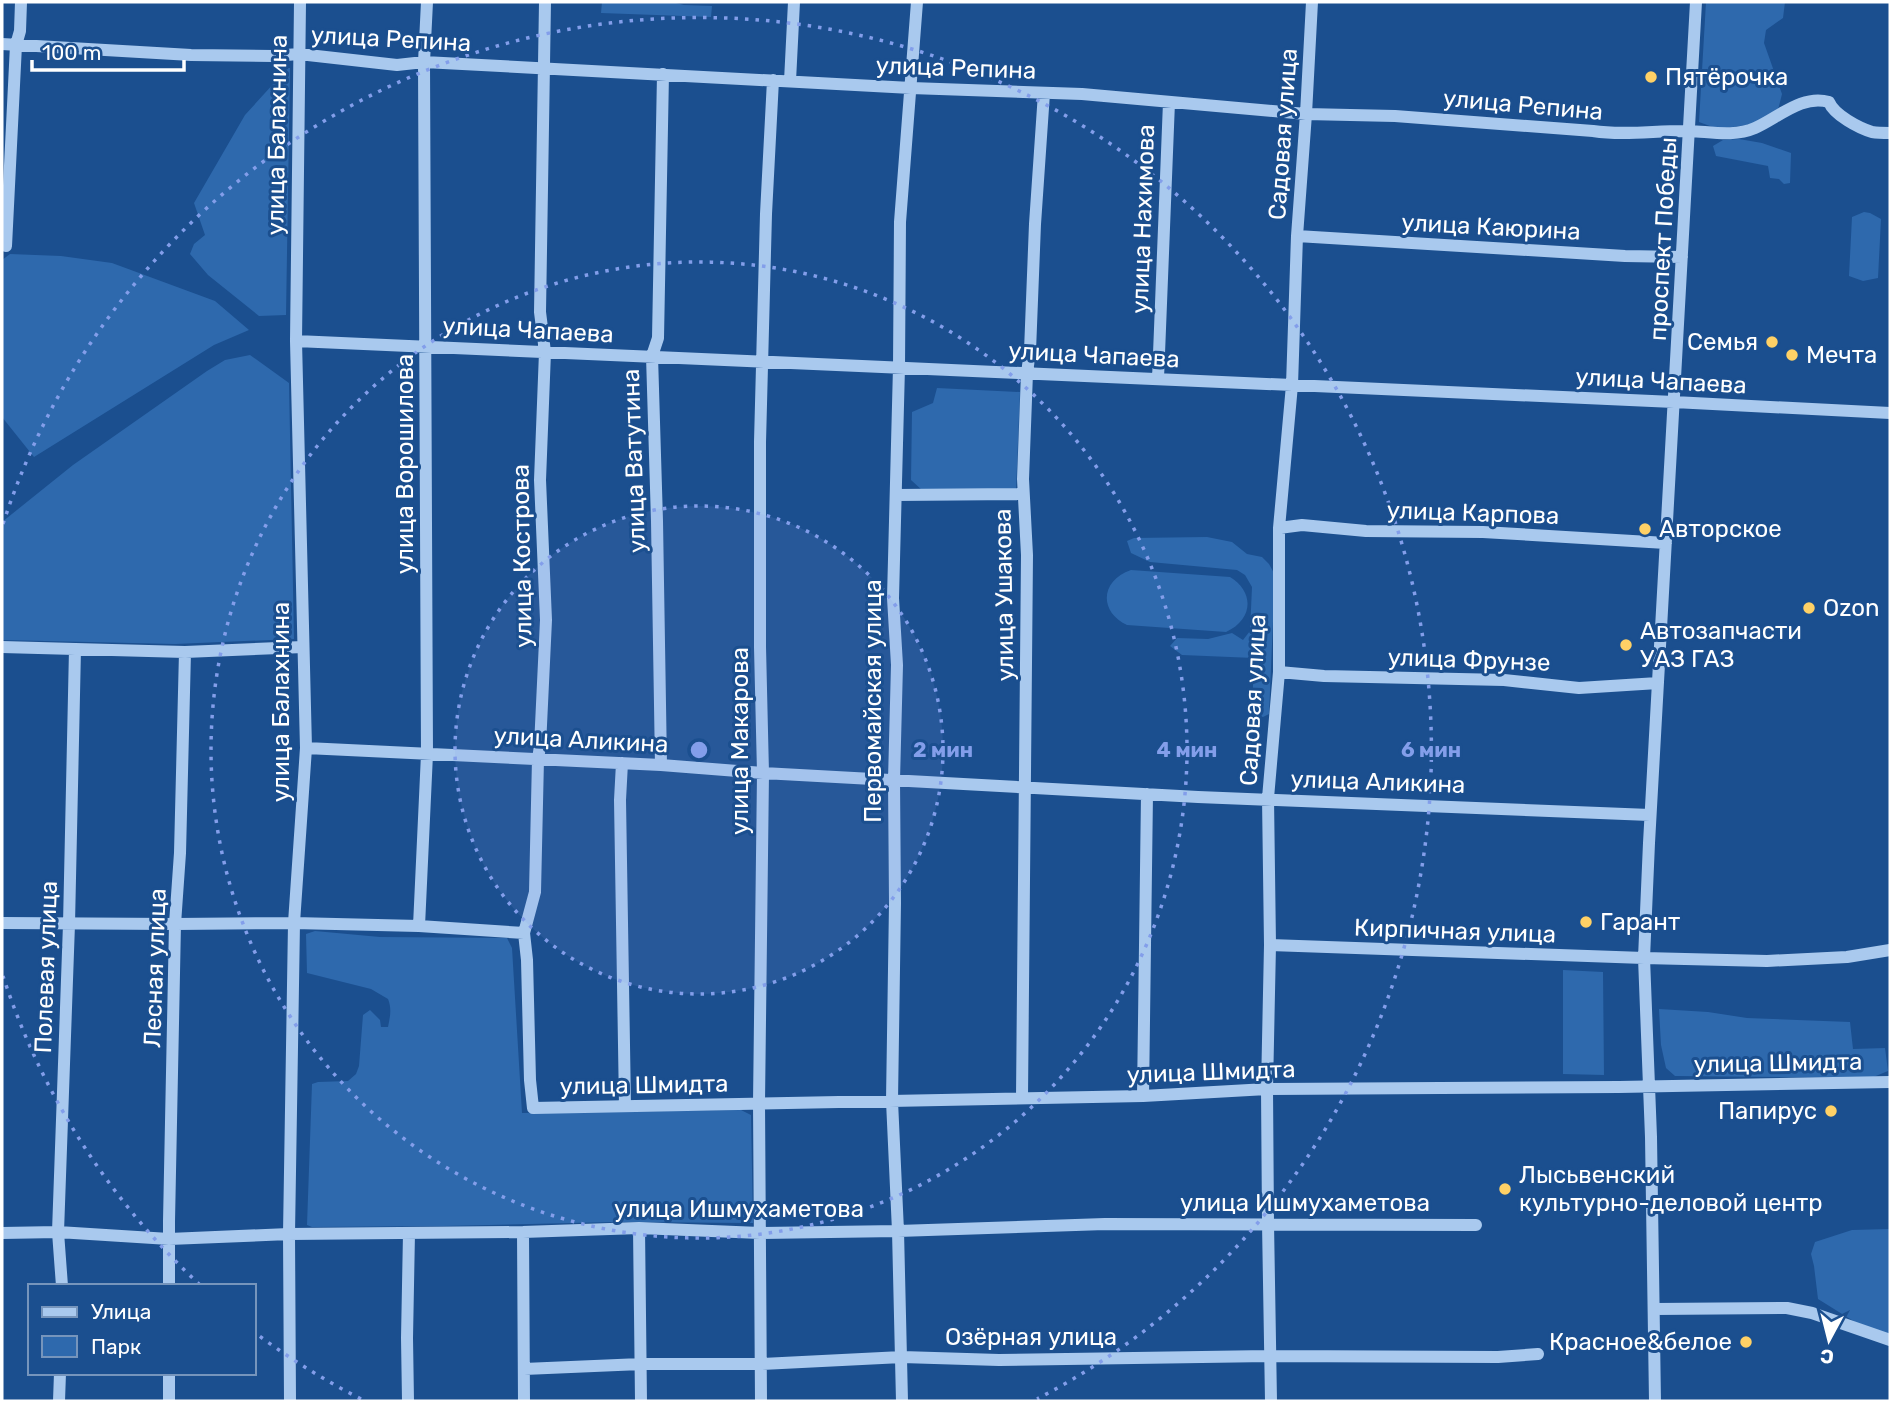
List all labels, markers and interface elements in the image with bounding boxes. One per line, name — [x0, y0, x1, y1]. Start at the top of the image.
street label: улица Репина — [310, 21, 472, 57]
scale bar — [32, 28, 184, 72]
street label: улица Балахнина — [261, 34, 293, 236]
text: 100 m — [42, 40, 101, 65]
street label: Садовая улица — [1263, 47, 1303, 221]
street label: улица Репина — [875, 51, 1037, 85]
place label: Пятёрочка — [1665, 63, 1788, 91]
marker: Пятёрочка — [1643, 69, 1659, 85]
street label: улица Репина — [1442, 84, 1604, 126]
street label: улица Нахимова — [1126, 124, 1160, 314]
street label: проспект Победы — [1644, 136, 1682, 342]
street label: улица Каюрина — [1401, 208, 1581, 246]
street label: улица Чапаева — [442, 312, 614, 348]
place label: Семья — [1687, 328, 1758, 356]
marker: Семья — [1764, 334, 1780, 350]
street label: улица Чапаева — [1008, 337, 1180, 373]
place label: Мечта — [1806, 341, 1877, 369]
marker: Мечта — [1784, 347, 1800, 363]
street label: улица Ворошилова — [391, 354, 419, 574]
street label: улица Чапаева — [1575, 363, 1747, 399]
street label: улица Ватутина — [617, 368, 651, 554]
street label: улица Кострова — [506, 464, 538, 648]
street label: улица Карпова — [1386, 496, 1560, 530]
street label: улица Ушакова — [988, 508, 1020, 682]
place label: Авторское — [1659, 515, 1782, 543]
marker: Авторское — [1637, 521, 1653, 537]
street label: Первомайская улица — [859, 579, 887, 823]
place label: Ozon — [1823, 594, 1880, 622]
marker: Ozon — [1801, 600, 1817, 616]
street label: улица Балахнина — [267, 602, 295, 802]
street label: Садовая улица — [1235, 613, 1271, 787]
place label: Автозапчасти УАЗ ГАЗ — [1640, 617, 1802, 673]
marker: Автозапчасти УАЗ ГАЗ — [1618, 637, 1634, 653]
street label: улица Фрунзе — [1387, 643, 1551, 677]
street label: улица Макарова — [726, 647, 754, 835]
street label: улица Аликина — [493, 721, 669, 759]
text: 2 мин — [913, 737, 973, 762]
text: 4 мин — [1157, 737, 1217, 762]
text: 6 мин — [1401, 737, 1461, 762]
centre of rings — [687, 738, 711, 762]
street label: улица Аликина — [1290, 765, 1466, 799]
street label: Полевая улица — [29, 880, 63, 1054]
street label: Лесная улица — [138, 888, 172, 1048]
place label: Гарант — [1600, 908, 1680, 936]
street label: Кирпичная улица — [1353, 913, 1557, 949]
marker: Гарант — [1578, 914, 1594, 930]
street label: улица Шмидта — [1693, 1048, 1863, 1078]
street label: улица Шмидта — [1126, 1055, 1296, 1089]
street label: улица Шмидта — [559, 1070, 729, 1100]
place label: Папирус — [1718, 1097, 1817, 1125]
marker: Папирус — [1823, 1103, 1839, 1119]
place label: Лысьвенский культурно-деловой центр — [1519, 1161, 1823, 1217]
marker: Лысьвенский культурно-деловой центр — [1497, 1181, 1513, 1197]
street label: улица Ишмухаметова — [1180, 1189, 1430, 1217]
street label: улица Ишмухаметова — [614, 1195, 864, 1223]
legend — [28, 1284, 256, 1375]
text: Улица — [91, 1299, 151, 1324]
north arrow — [1794, 1305, 1864, 1375]
street label: Озёрная улица — [945, 1323, 1117, 1351]
place label: Красное&белое — [1549, 1328, 1732, 1356]
text: Парк — [91, 1334, 141, 1359]
marker: Красное&белое — [1738, 1334, 1754, 1350]
text: С — [1819, 1344, 1835, 1369]

